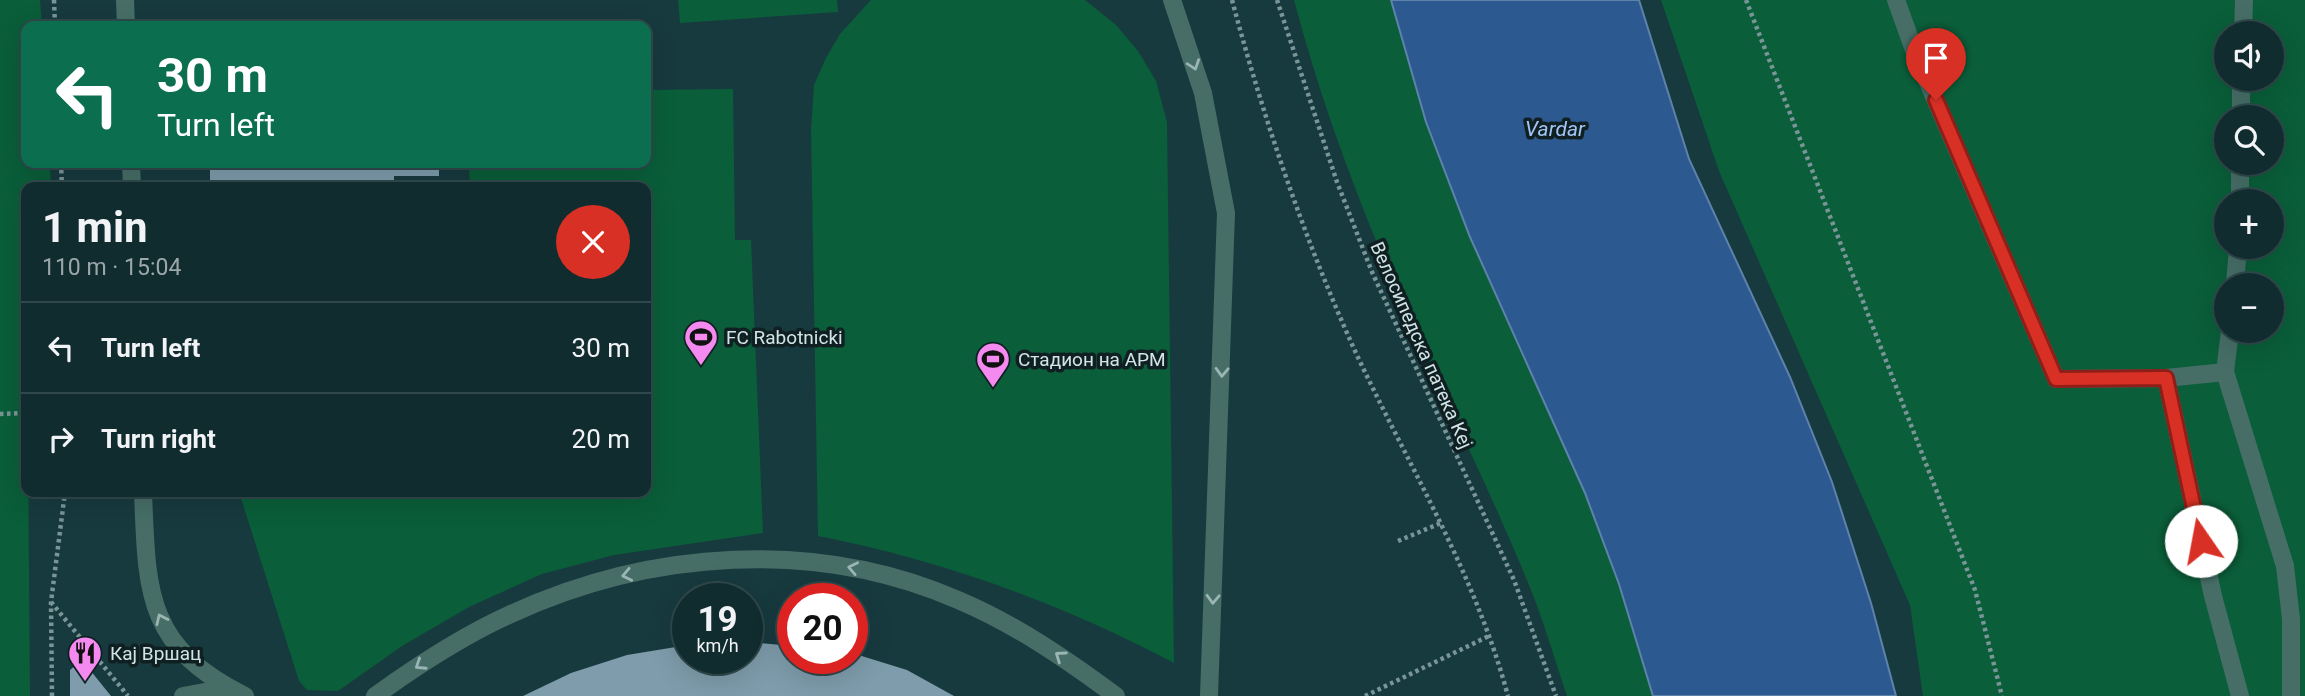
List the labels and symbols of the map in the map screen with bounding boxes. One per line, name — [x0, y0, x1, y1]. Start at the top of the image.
pin — [1906, 28, 1966, 100]
one-way arrow — [1186, 58, 1200, 70]
water label: Vardar — [1525, 117, 1586, 141]
street label: Велосипедска патека Кеј — [1365, 238, 1478, 452]
sports icon: FC Rabotnicki — [682, 318, 720, 367]
place label: FC Rabotnicki — [726, 326, 843, 349]
sports icon: Стадион на АРМ — [974, 340, 1012, 389]
place label: Стадион на АРМ — [1018, 348, 1166, 371]
one-way arrow — [1215, 367, 1230, 378]
position arrow — [2164, 504, 2238, 578]
one-way arrow — [847, 562, 859, 577]
one-way arrow — [621, 566, 633, 581]
speed limit sign: 20 — [777, 583, 868, 674]
one-way arrow — [1205, 594, 1220, 605]
one-way arrow — [155, 614, 169, 626]
restaurant icon: Кај Вршац — [66, 634, 104, 683]
place label: Кај Вршац — [110, 642, 201, 665]
one-way arrow — [1055, 651, 1068, 664]
one-way arrow — [415, 657, 428, 669]

